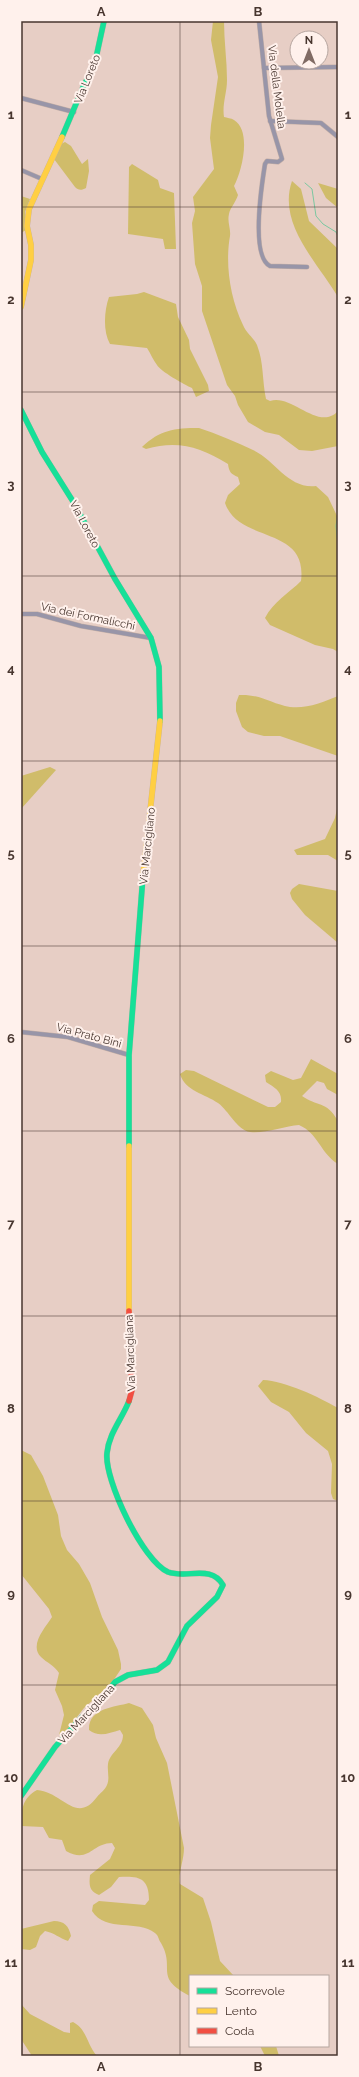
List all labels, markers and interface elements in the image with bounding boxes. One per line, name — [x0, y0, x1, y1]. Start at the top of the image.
text: A — [97, 4, 106, 19]
text: B — [254, 4, 263, 19]
north arrow — [289, 30, 329, 70]
text: N — [305, 34, 313, 47]
street label: Via della Molella — [265, 44, 288, 130]
street label: Via Loreto — [72, 52, 103, 106]
text: 1 — [8, 107, 15, 122]
text: 1 — [345, 107, 352, 122]
text: 2 — [7, 292, 15, 307]
text: 2 — [344, 292, 352, 307]
text: 3 — [7, 477, 15, 492]
text: 3 — [344, 477, 352, 492]
street label: Via Loreto — [67, 498, 103, 551]
street label: Via dei Formalicchi — [40, 600, 136, 633]
text: 4 — [7, 661, 15, 676]
text: 4 — [344, 661, 352, 676]
street label: Via Marcigliano — [137, 806, 158, 885]
text: 5 — [7, 846, 15, 861]
text: 5 — [344, 846, 352, 861]
street label: Via Prato Bini — [55, 1021, 123, 1050]
text: 6 — [7, 1031, 15, 1046]
text: 6 — [344, 1031, 352, 1046]
text: 7 — [7, 1216, 15, 1231]
text: 7 — [344, 1216, 352, 1231]
street label: Via Marcigliana — [123, 1314, 138, 1392]
text: 8 — [7, 1401, 15, 1416]
text: 8 — [344, 1401, 352, 1416]
text: 9 — [7, 1586, 15, 1601]
text: 9 — [344, 1586, 352, 1601]
street label: Via Marcigliana — [55, 1682, 117, 1747]
text: 10 — [4, 1770, 18, 1785]
text: 10 — [341, 1770, 355, 1785]
text: 11 — [5, 1955, 18, 1970]
text: 11 — [342, 1955, 355, 1970]
legend — [189, 1975, 329, 2047]
text: Scorrevole — [225, 1984, 285, 1998]
text: Lento — [225, 2004, 257, 2018]
text: Coda — [225, 2024, 254, 2038]
text: A — [97, 2059, 106, 2074]
text: B — [254, 2059, 263, 2074]

